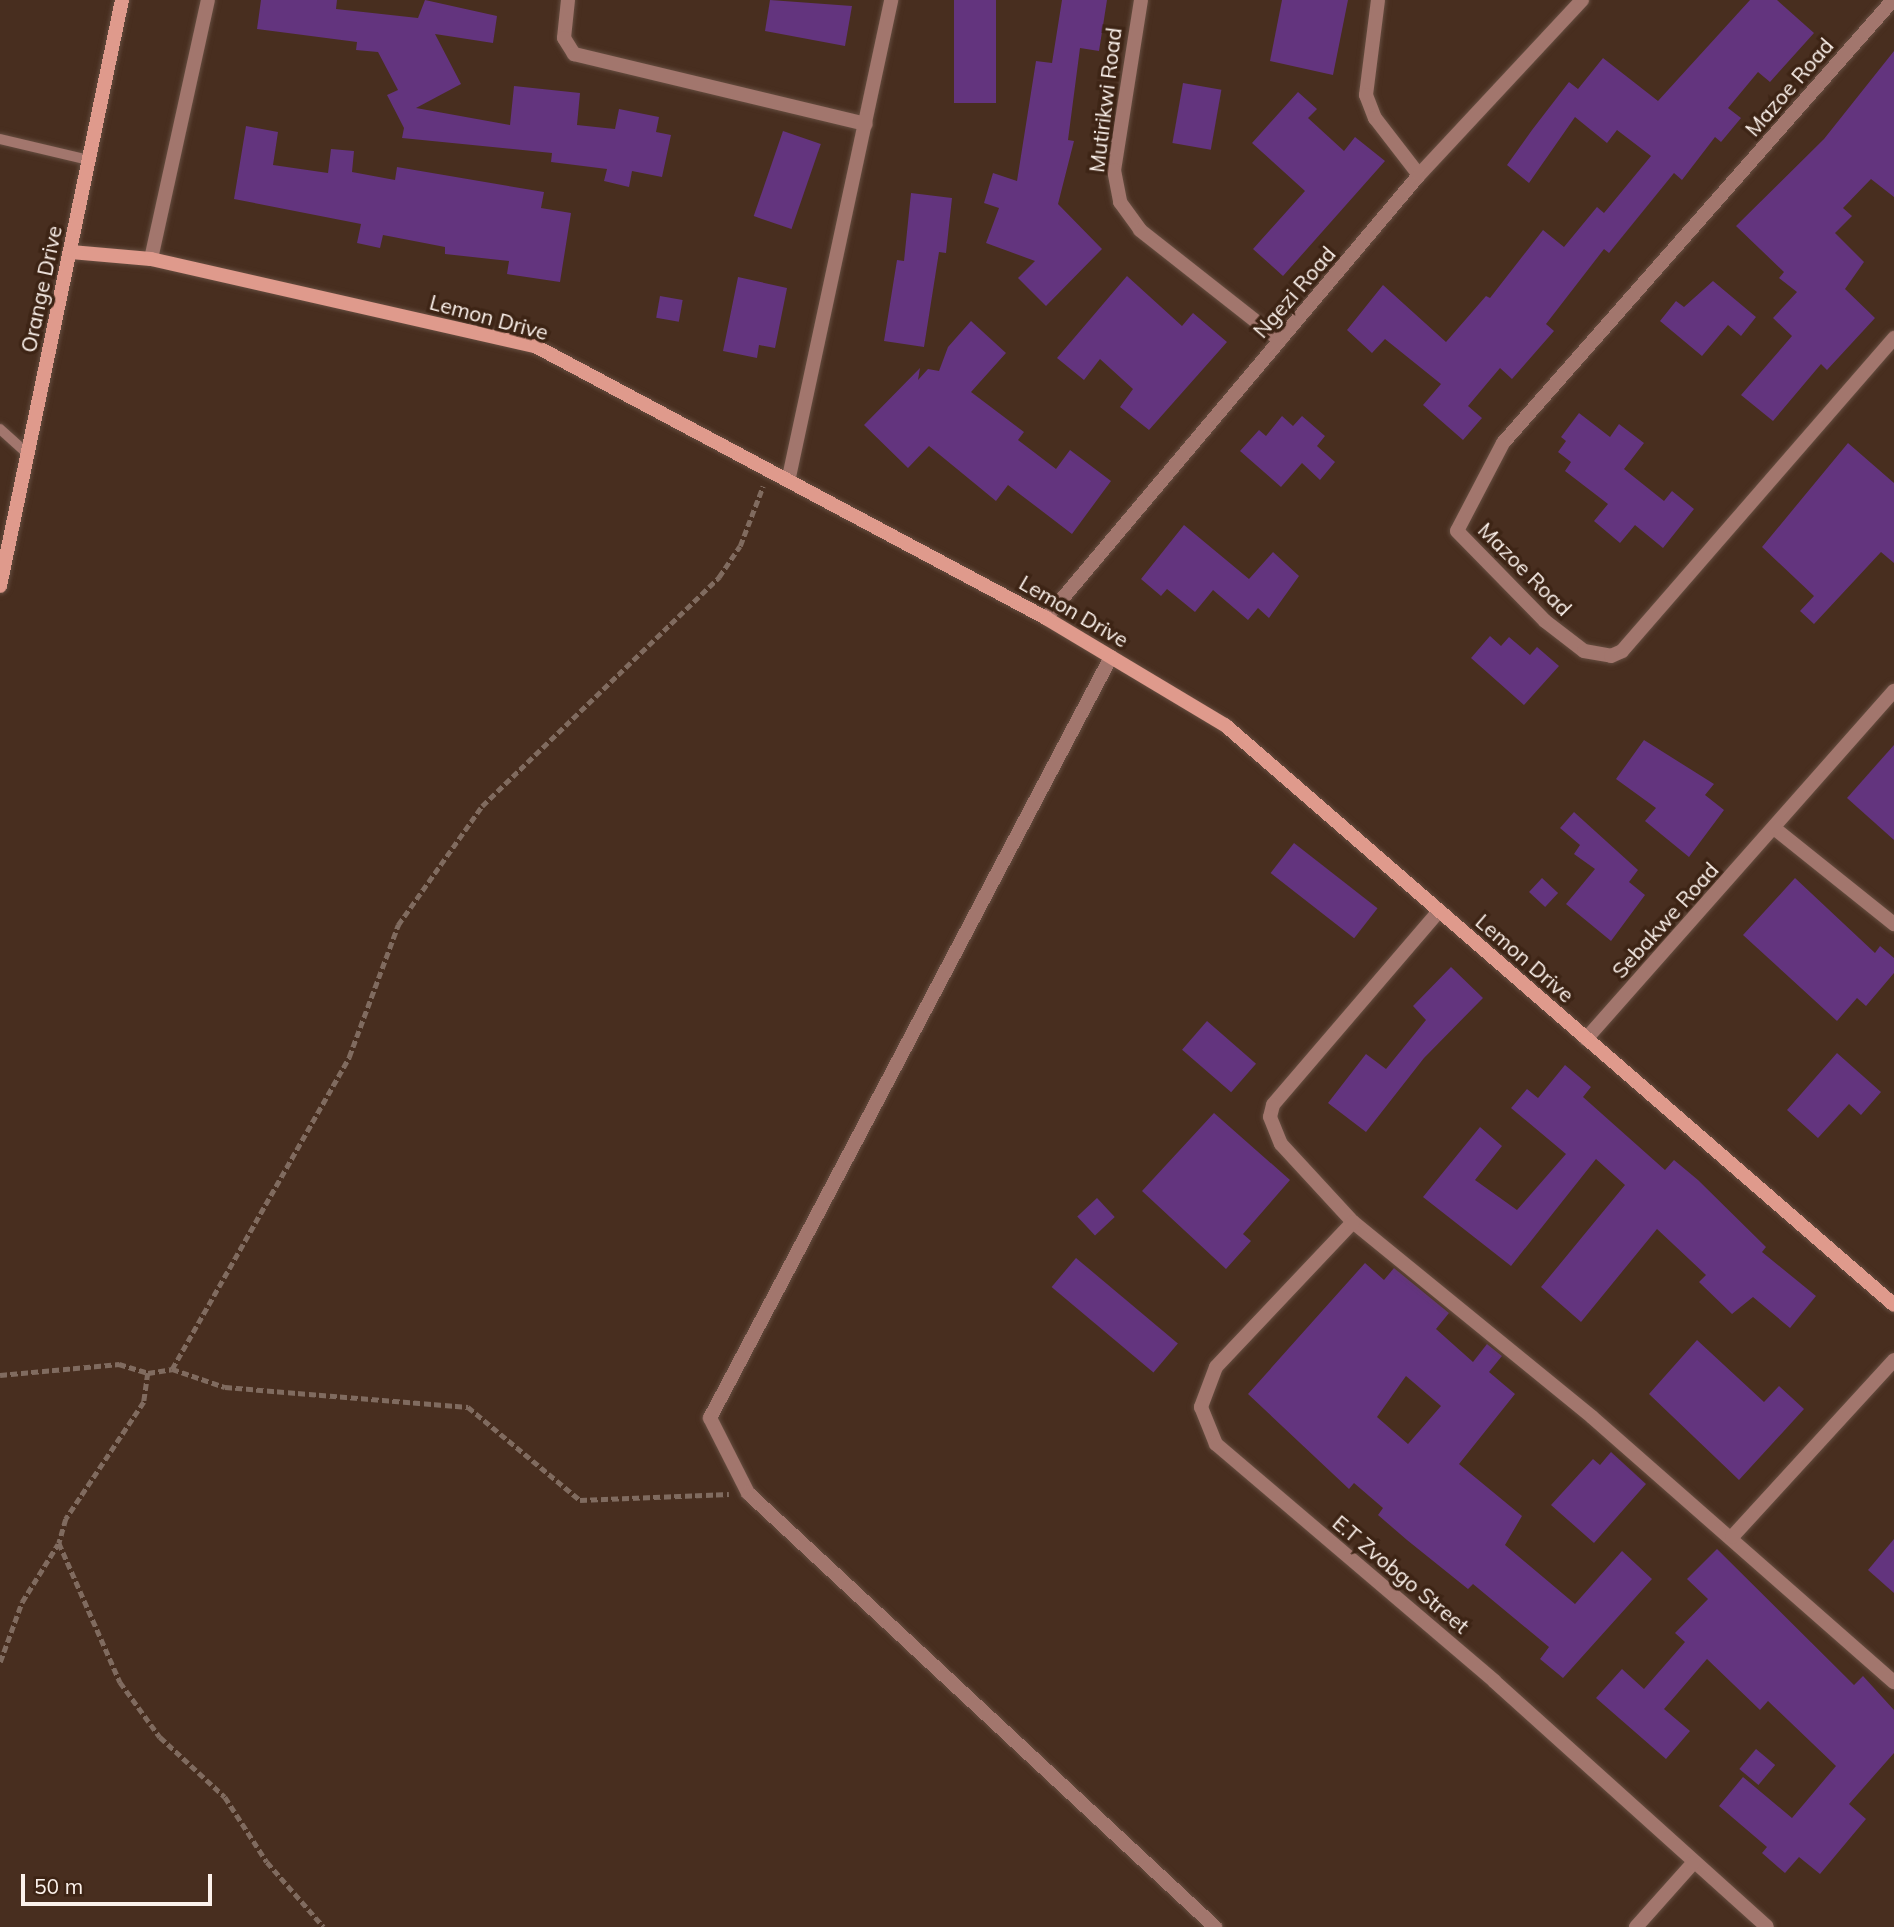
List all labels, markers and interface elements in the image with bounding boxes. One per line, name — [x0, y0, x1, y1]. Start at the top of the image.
street label: Mutirikwi Road — [1084, 26, 1126, 174]
street label: Mazoe Road — [1740, 33, 1838, 141]
street label: Orange Drive — [15, 223, 67, 355]
street label: Ngezi Road — [1248, 241, 1340, 343]
street label: Lemon Drive — [427, 289, 551, 345]
street label: Mazoe Road — [1473, 517, 1577, 621]
street label: Lemon Drive — [1015, 570, 1133, 652]
street label: Sebakwe Road — [1607, 857, 1723, 983]
street label: Lemon Drive — [1471, 909, 1579, 1007]
street label: E.T Zvobgo Street — [1328, 1510, 1474, 1638]
scale bar — [24, 1860, 215, 1904]
text: 50 m — [34, 1873, 83, 1899]

